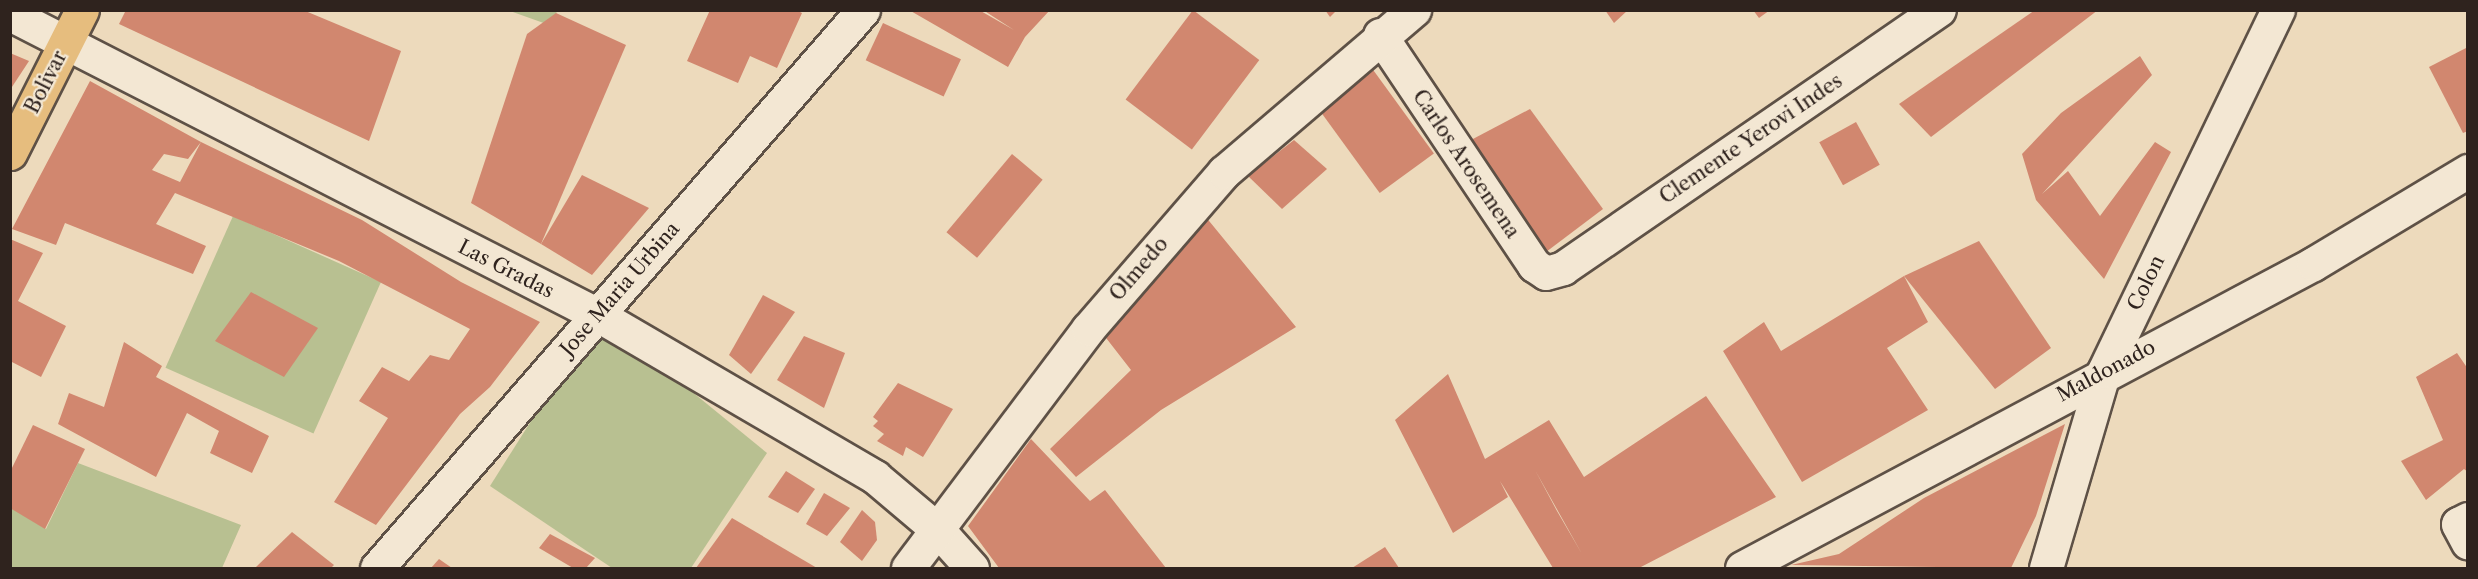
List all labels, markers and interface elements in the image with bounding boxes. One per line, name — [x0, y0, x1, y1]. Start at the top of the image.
street label: Bolivar — [20, 47, 72, 117]
street label: Clemente Yerovi Indes — [1655, 69, 1847, 209]
street label: Carlos Arosemena — [1407, 85, 1525, 243]
street label: Jose Maria Urbina — [555, 217, 685, 361]
street label: Olmedo — [1105, 232, 1173, 306]
street label: Las Gradas — [454, 235, 558, 303]
street label: Colon — [2122, 251, 2170, 315]
street label: Maldonado — [2052, 335, 2160, 407]

